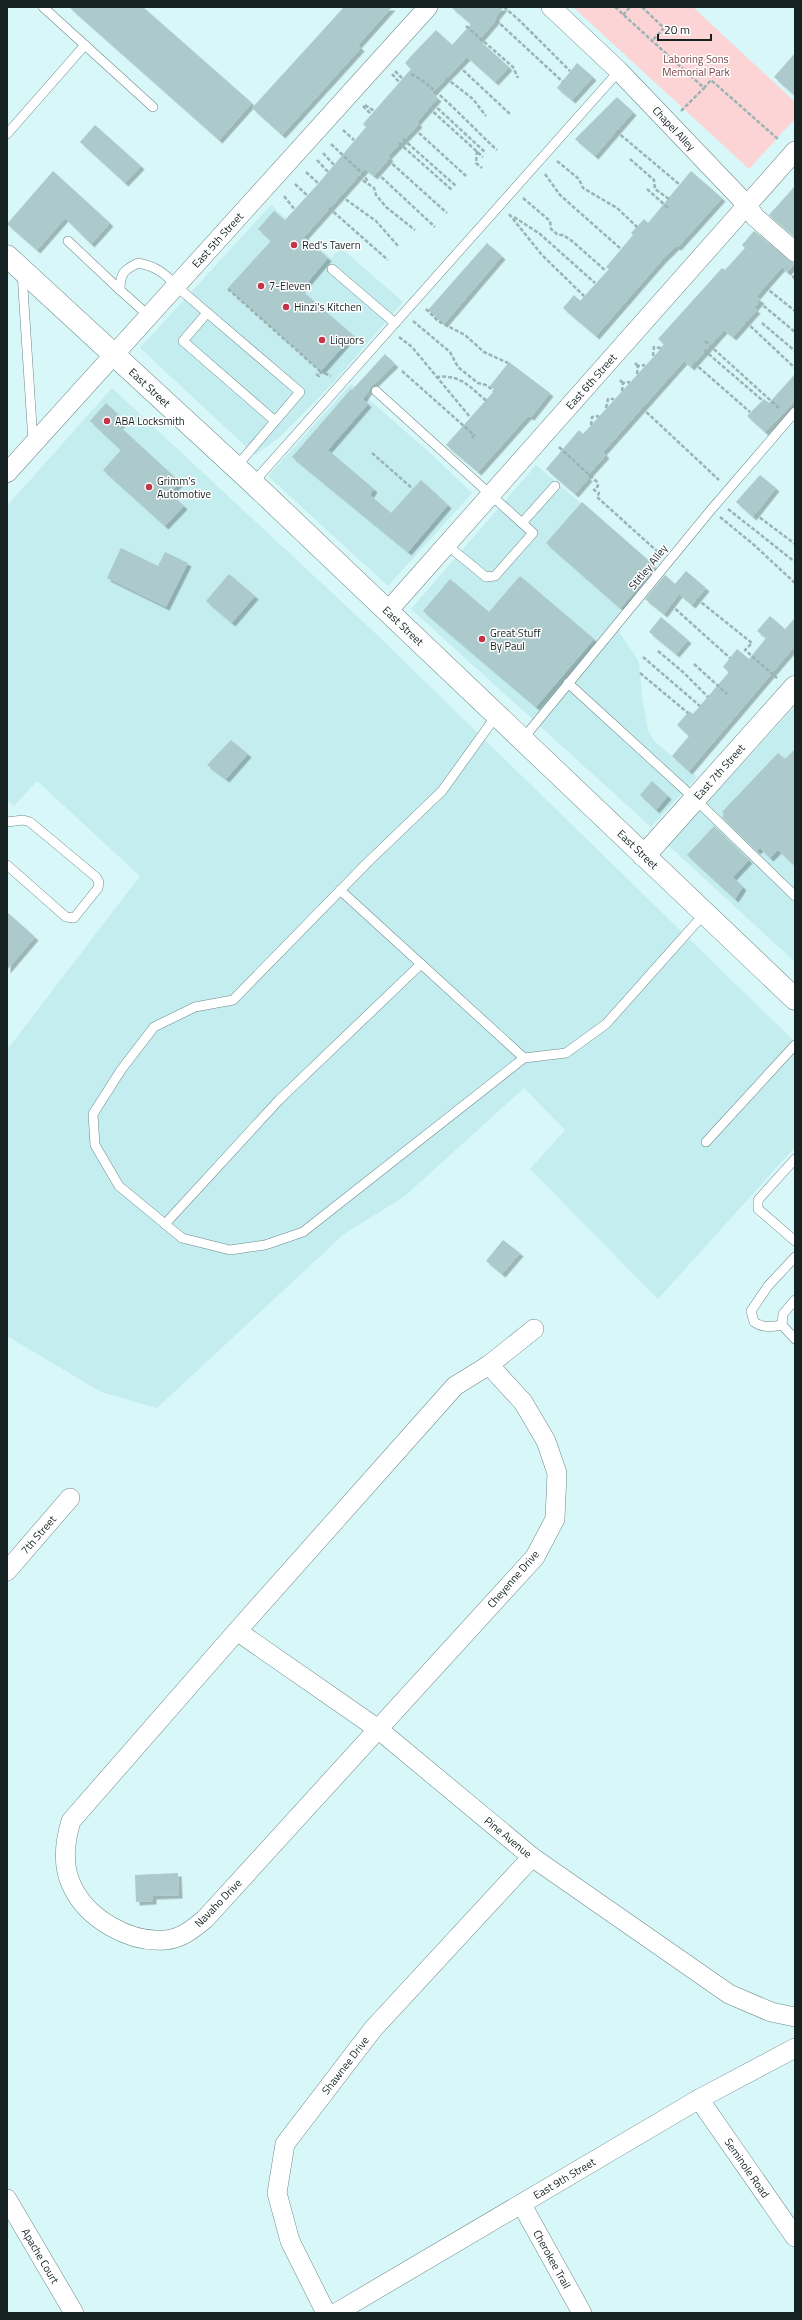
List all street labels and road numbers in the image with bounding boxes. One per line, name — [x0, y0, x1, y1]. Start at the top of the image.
street label: Chapel Alley — [649, 103, 700, 155]
street label: East 5th Street — [188, 209, 247, 271]
street label: East 6th Street — [562, 350, 620, 413]
street label: East Street — [125, 364, 174, 411]
street label: Stitley Alley — [625, 540, 672, 593]
street label: East Street — [379, 602, 427, 650]
street label: East 7th Street — [690, 740, 749, 803]
street label: East Street — [614, 826, 662, 873]
street label: 7th Street — [17, 1512, 60, 1558]
street label: Cheyenne Drive — [483, 1546, 543, 1611]
street label: Pine Avenue — [481, 1813, 536, 1862]
street label: Navaho Drive — [191, 1875, 246, 1931]
street label: Shawnee Drive — [318, 2033, 373, 2098]
street label: Seminole Road — [721, 2135, 773, 2201]
street label: East 9th Street — [530, 2154, 599, 2203]
street label: Apache Court — [18, 2225, 63, 2287]
street label: Cherokee Trail — [529, 2227, 575, 2291]

